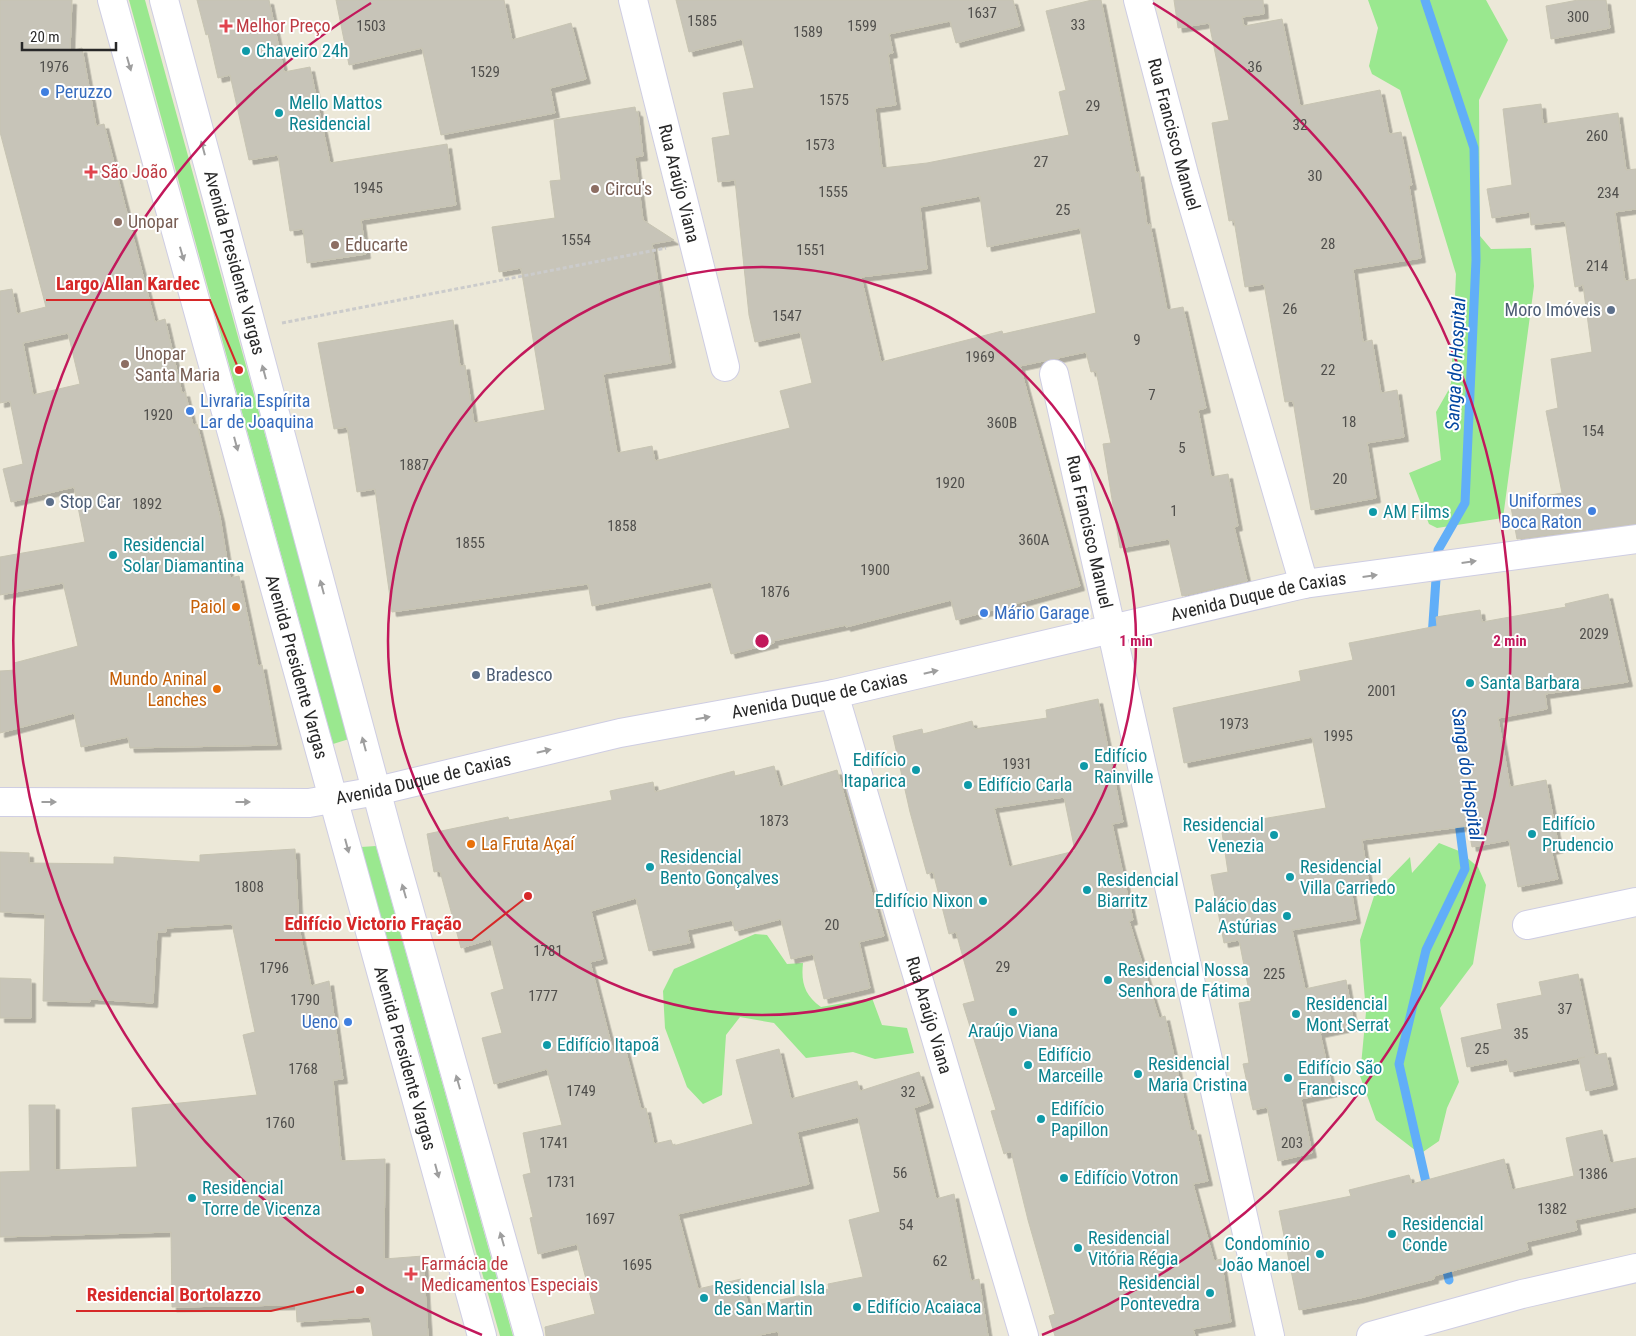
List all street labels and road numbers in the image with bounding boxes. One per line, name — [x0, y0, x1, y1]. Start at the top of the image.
street label: Rua Francisco Manuel — [1144, 56, 1205, 213]
street label: Rua Araújo Viana — [655, 122, 704, 245]
street label: Avenida Presidente Vargas — [200, 168, 270, 357]
street label: Rua Francisco Manuel — [1063, 453, 1117, 611]
street label: Avenida Duque de Caxias — [1168, 567, 1347, 625]
street label: Avenida Presidente Vargas — [262, 572, 333, 761]
street label: Avenida Duque de Caxias — [730, 666, 909, 722]
street label: Avenida Duque de Caxias — [334, 748, 513, 808]
street label: Rua Araújo Viana — [902, 954, 957, 1076]
street label: Avenida Presidente Vargas — [370, 964, 441, 1152]

